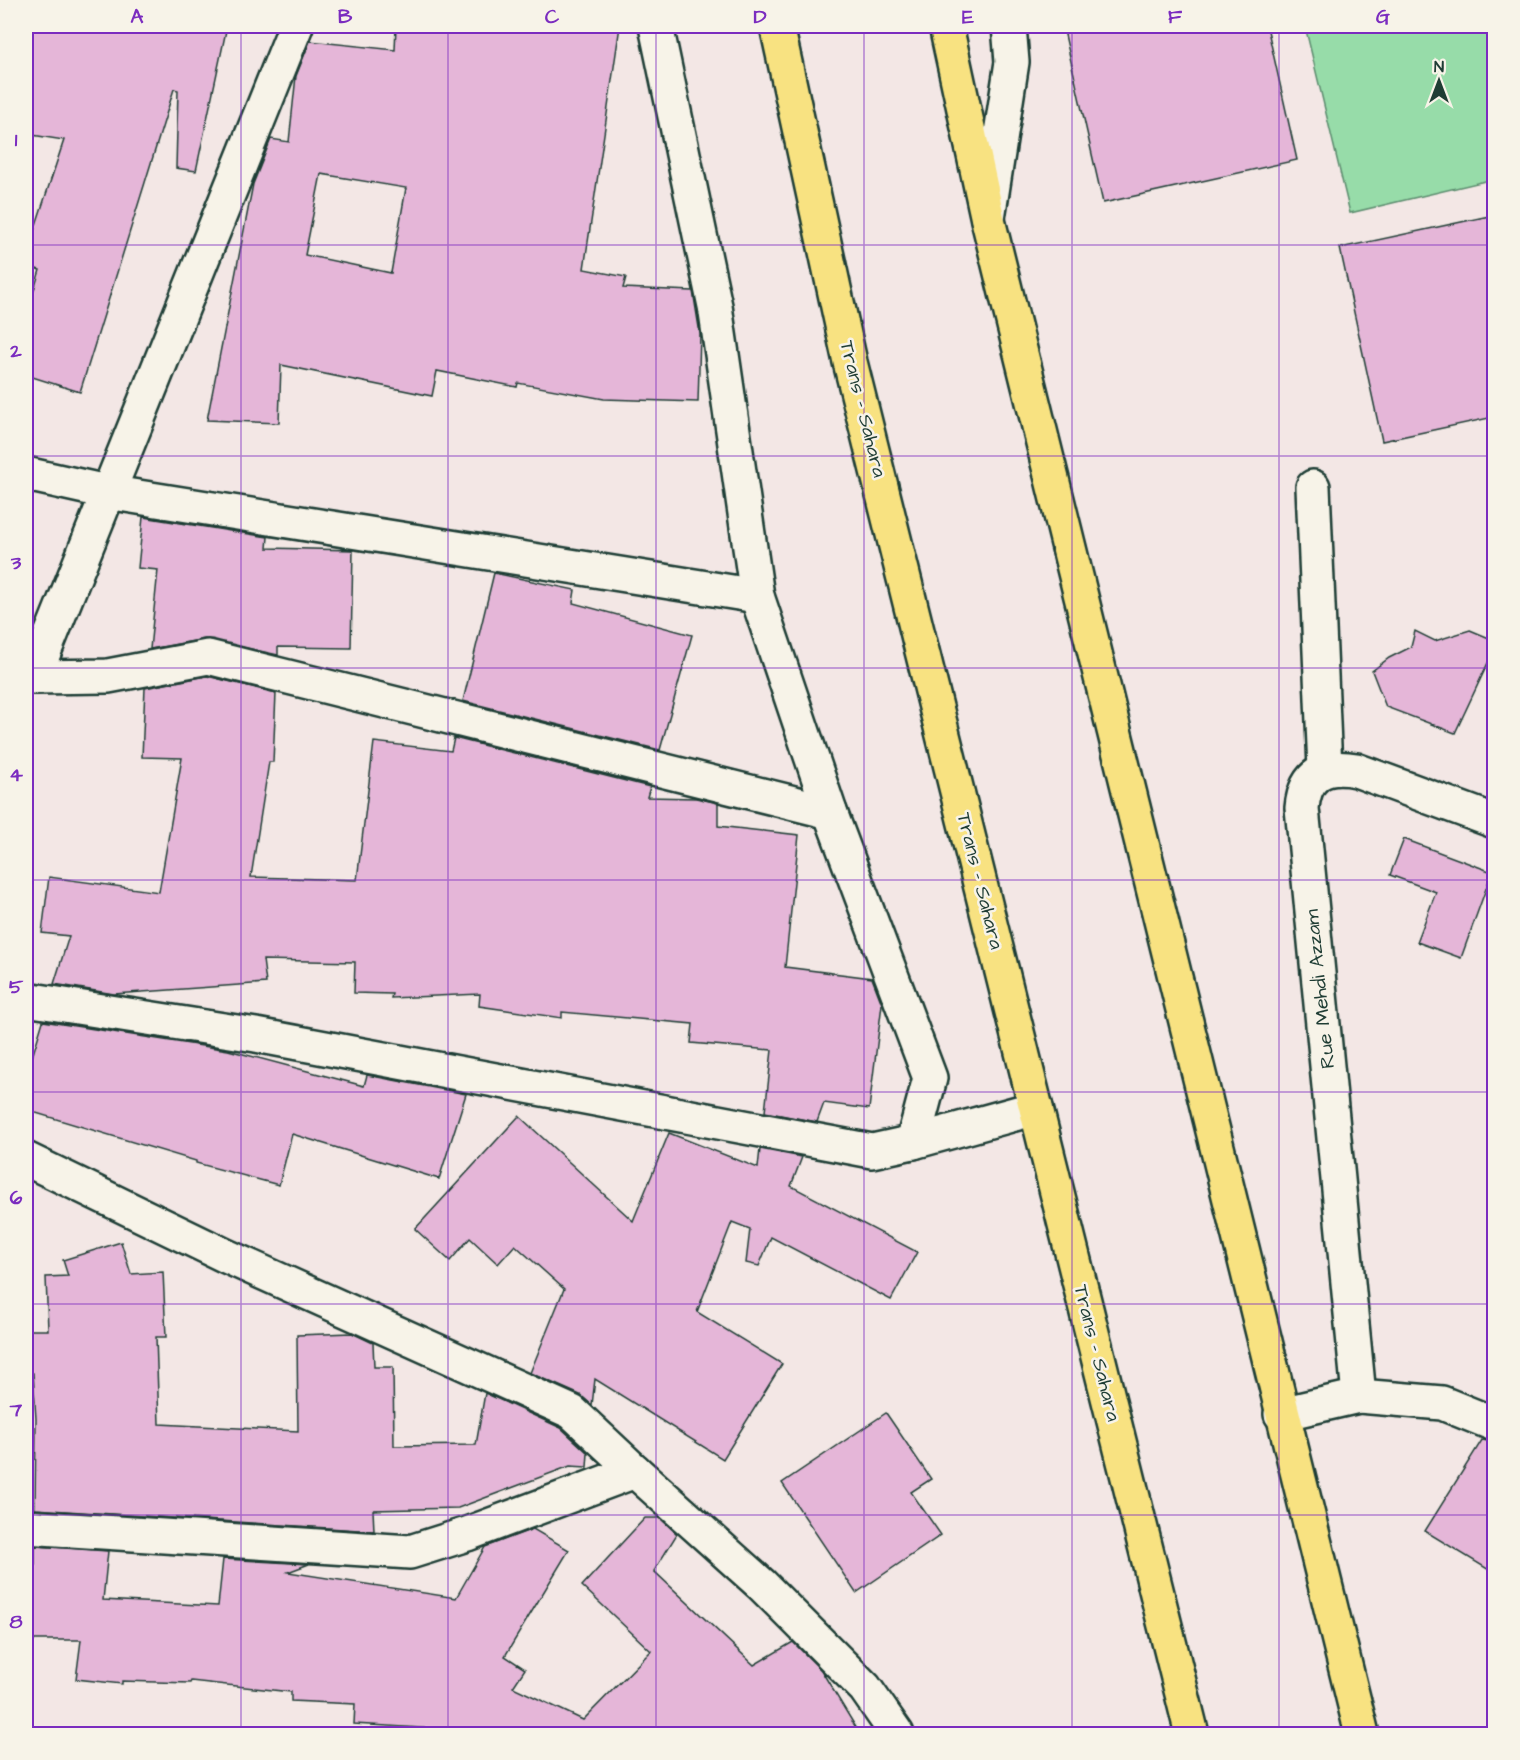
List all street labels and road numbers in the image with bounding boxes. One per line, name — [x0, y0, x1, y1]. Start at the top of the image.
street label: Trans - Sahara — [832, 338, 894, 480]
street label: Trans - Sahara — [949, 810, 1011, 952]
street label: Rue Mehdi Azzam — [1298, 907, 1342, 1070]
street label: Trans - Sahara — [1066, 1282, 1128, 1424]

